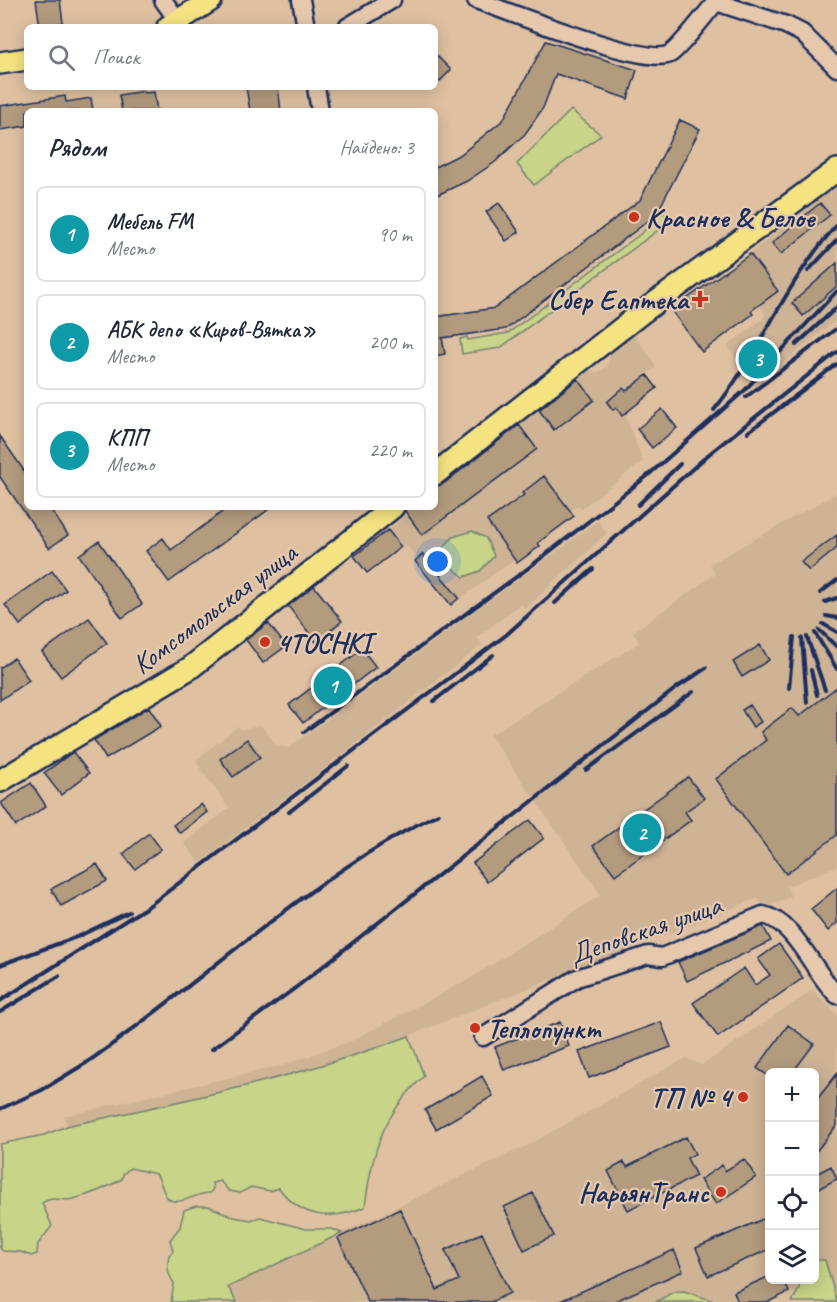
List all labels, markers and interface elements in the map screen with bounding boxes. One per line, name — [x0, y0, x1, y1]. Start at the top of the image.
search box — [24, 24, 438, 90]
icon: search — [45, 41, 78, 74]
text: Поиск — [93, 43, 139, 71]
text: Рядом — [48, 131, 106, 164]
text: Найдено: 3 — [339, 135, 414, 160]
place label: Красное & Белое — [646, 200, 817, 235]
text: Мебель FM — [107, 208, 193, 236]
marker: Красное & Белое — [627, 210, 641, 224]
text: 1 — [65, 222, 74, 247]
text: 90 m — [378, 222, 412, 247]
text: Место — [107, 236, 154, 261]
place label: Сбер Еаптека — [548, 282, 690, 317]
marker: Сбер Еаптека — [693, 292, 707, 306]
text: АБК депо «Киров-Вятка» — [107, 316, 316, 344]
text: 2 — [65, 330, 74, 355]
text: 200 m — [369, 330, 412, 355]
pin: 3 — [738, 336, 777, 382]
text: Место — [107, 344, 154, 369]
text: КПП — [107, 424, 147, 452]
text: 3 — [65, 438, 74, 463]
text: 220 m — [369, 438, 412, 463]
text: Место — [107, 452, 154, 477]
street label: Комсомольская улица — [125, 534, 305, 682]
your location — [423, 547, 452, 576]
place label: 4TOCHKI — [277, 625, 378, 660]
marker: 4TOCHKI — [258, 635, 272, 649]
pin: 1 — [314, 664, 352, 708]
pin: 2 — [622, 810, 662, 856]
street label: Деповская улица — [564, 887, 728, 972]
place label: Теплопункт — [487, 1011, 602, 1046]
marker: Теплопункт — [468, 1021, 482, 1035]
map controls — [765, 1068, 819, 1284]
button: + — [765, 1068, 819, 1122]
place label: ТП № 4 — [650, 1080, 734, 1115]
marker: ТП № 4 — [736, 1090, 750, 1104]
button: − — [765, 1122, 819, 1176]
place label: НарьянТранс — [578, 1175, 710, 1210]
button: locate — [765, 1176, 819, 1230]
marker: НарьянТранс — [714, 1185, 728, 1199]
button: layers — [765, 1230, 819, 1284]

